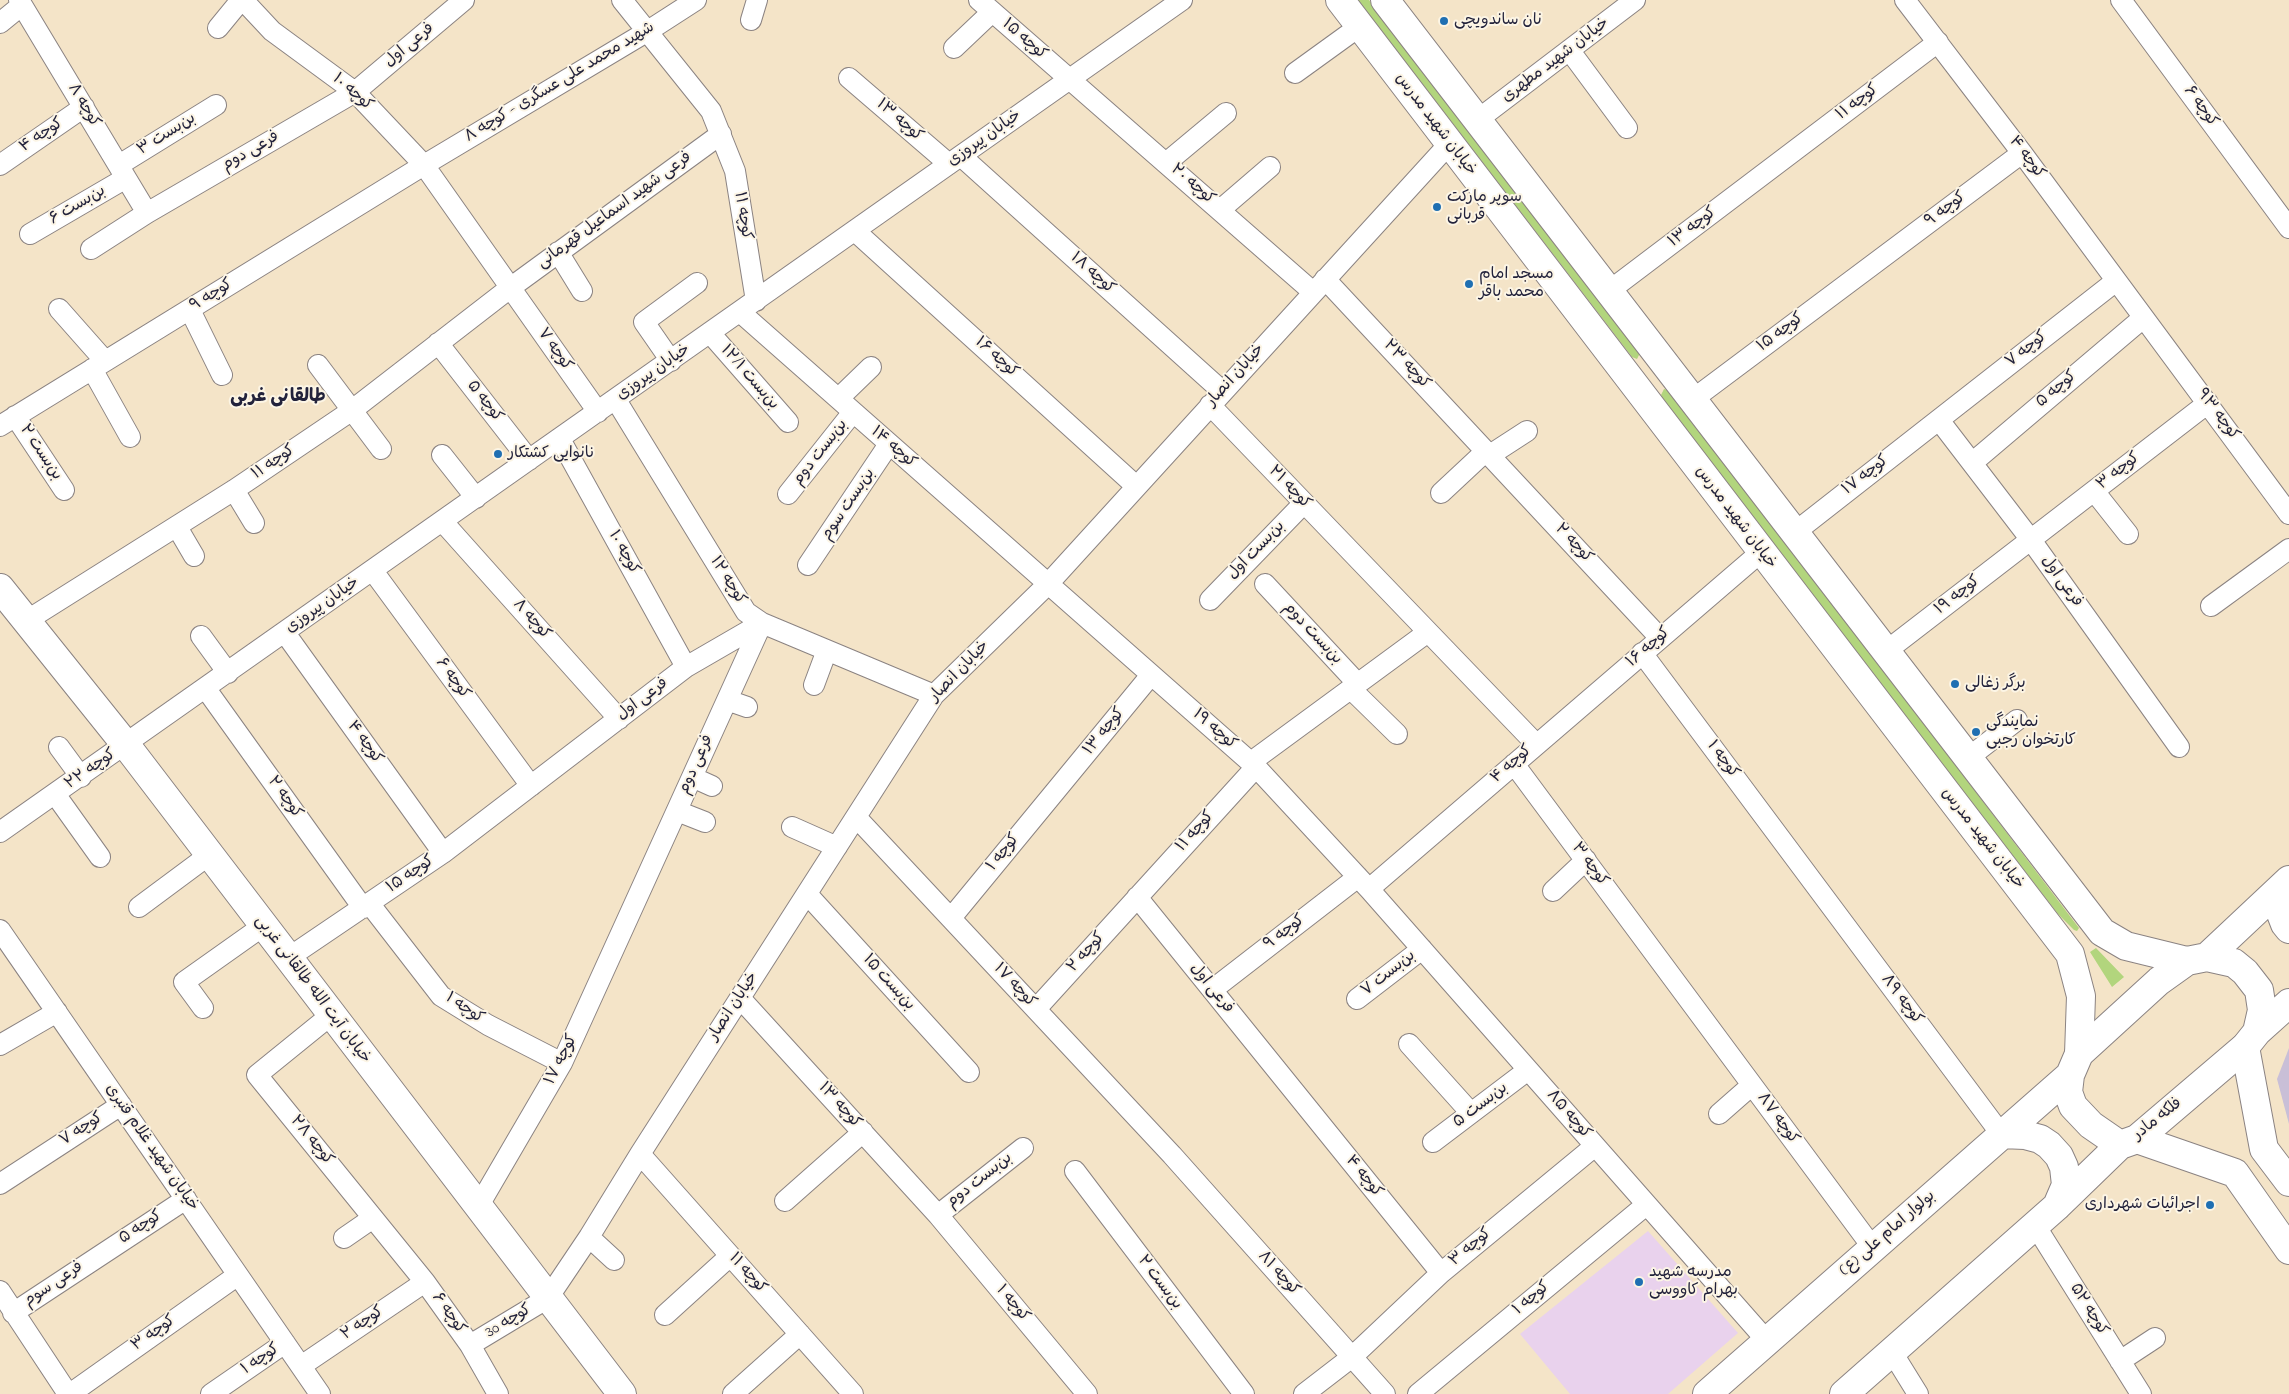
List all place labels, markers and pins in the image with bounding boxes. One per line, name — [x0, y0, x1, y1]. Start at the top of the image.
place label: نان ساندویچی — [1454, 11, 1542, 31]
marker: نان ساندویچی — [1438, 15, 1450, 27]
place label: سوپر مارکت قربانی — [1447, 188, 1522, 226]
marker: سوپر مارکت قربانی — [1431, 201, 1443, 213]
place label: مسجد امام محمد باقر — [1479, 265, 1553, 303]
marker: مسجد امام محمد باقر — [1463, 278, 1475, 290]
place label: نانوایی کشتکار — [508, 444, 595, 464]
marker: نانوایی کشتکار — [492, 448, 504, 460]
place label: برگر زغالی — [1965, 674, 2026, 694]
marker: برگر زغالی — [1949, 678, 1961, 690]
place label: نمایندگی کارتخوان رجبی — [1986, 713, 2076, 751]
marker: نمایندگی کارتخوان رجبی — [1970, 726, 1982, 738]
place label: اجرائیات شهرداری — [2085, 1195, 2200, 1215]
marker: اجرائیات شهرداری — [2204, 1199, 2216, 1211]
place label: مدرسه شهید بهرام کاووسی — [1649, 1263, 1738, 1301]
marker: مدرسه شهید بهرام کاووسی — [1633, 1276, 1645, 1288]

